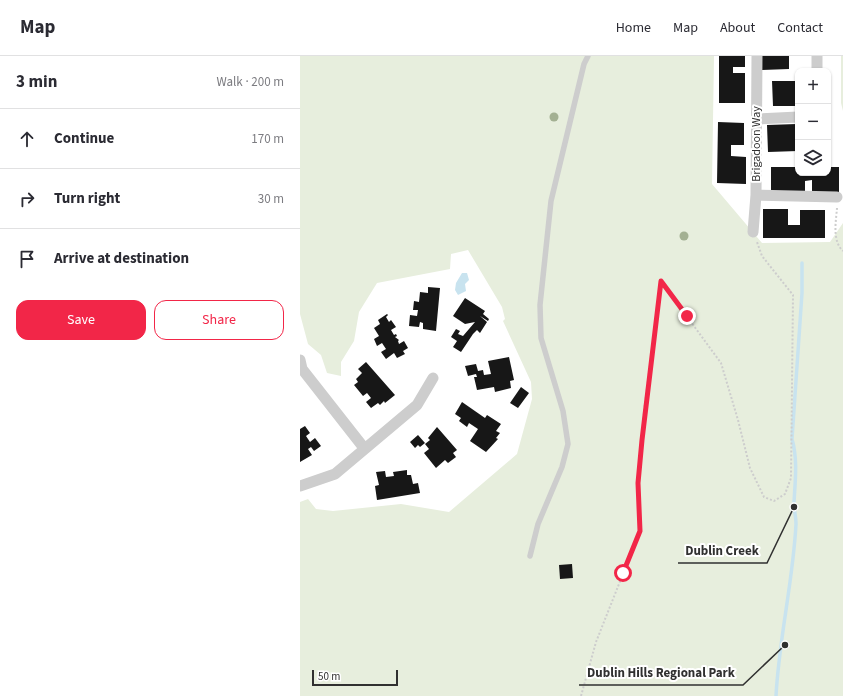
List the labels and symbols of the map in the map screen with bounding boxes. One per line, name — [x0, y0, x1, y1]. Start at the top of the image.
street label: Brigadoon Way — [748, 106, 765, 182]
route end — [678, 307, 696, 325]
callout: Dublin Creek — [678, 538, 767, 563]
text: Dublin Creek — [685, 542, 760, 560]
route start — [614, 564, 632, 582]
callout: Dublin Hills Regional Park — [579, 660, 743, 685]
text: Dublin Hills Regional Park — [587, 664, 736, 682]
scale bar — [312, 668, 398, 687]

